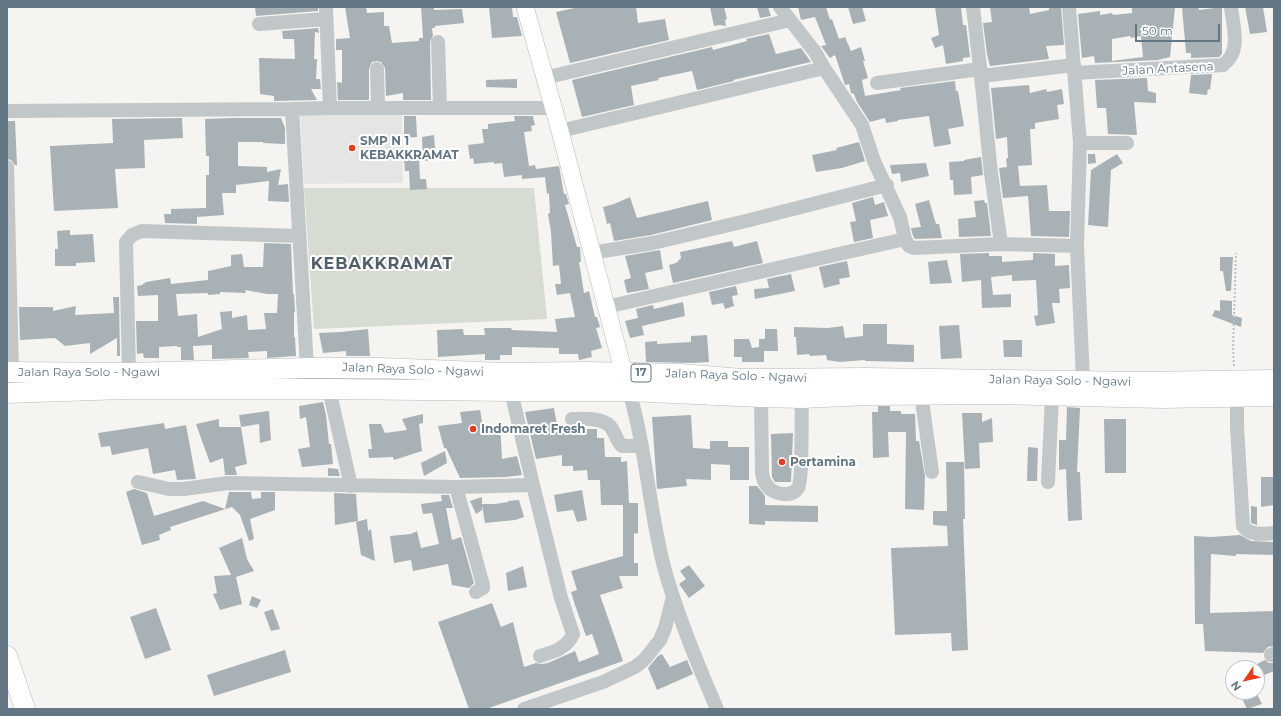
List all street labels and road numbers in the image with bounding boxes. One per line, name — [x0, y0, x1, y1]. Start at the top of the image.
street label: Jalan Antasena — [1122, 59, 1214, 79]
street label: Jalan Raya Solo - Ngawi — [342, 360, 484, 380]
road number: 17 — [631, 364, 651, 382]
street label: Jalan Raya Solo - Ngawi — [18, 365, 160, 379]
street label: Jalan Raya Solo - Ngawi — [665, 366, 807, 386]
street label: Jalan Raya Solo - Ngawi — [989, 373, 1131, 389]

